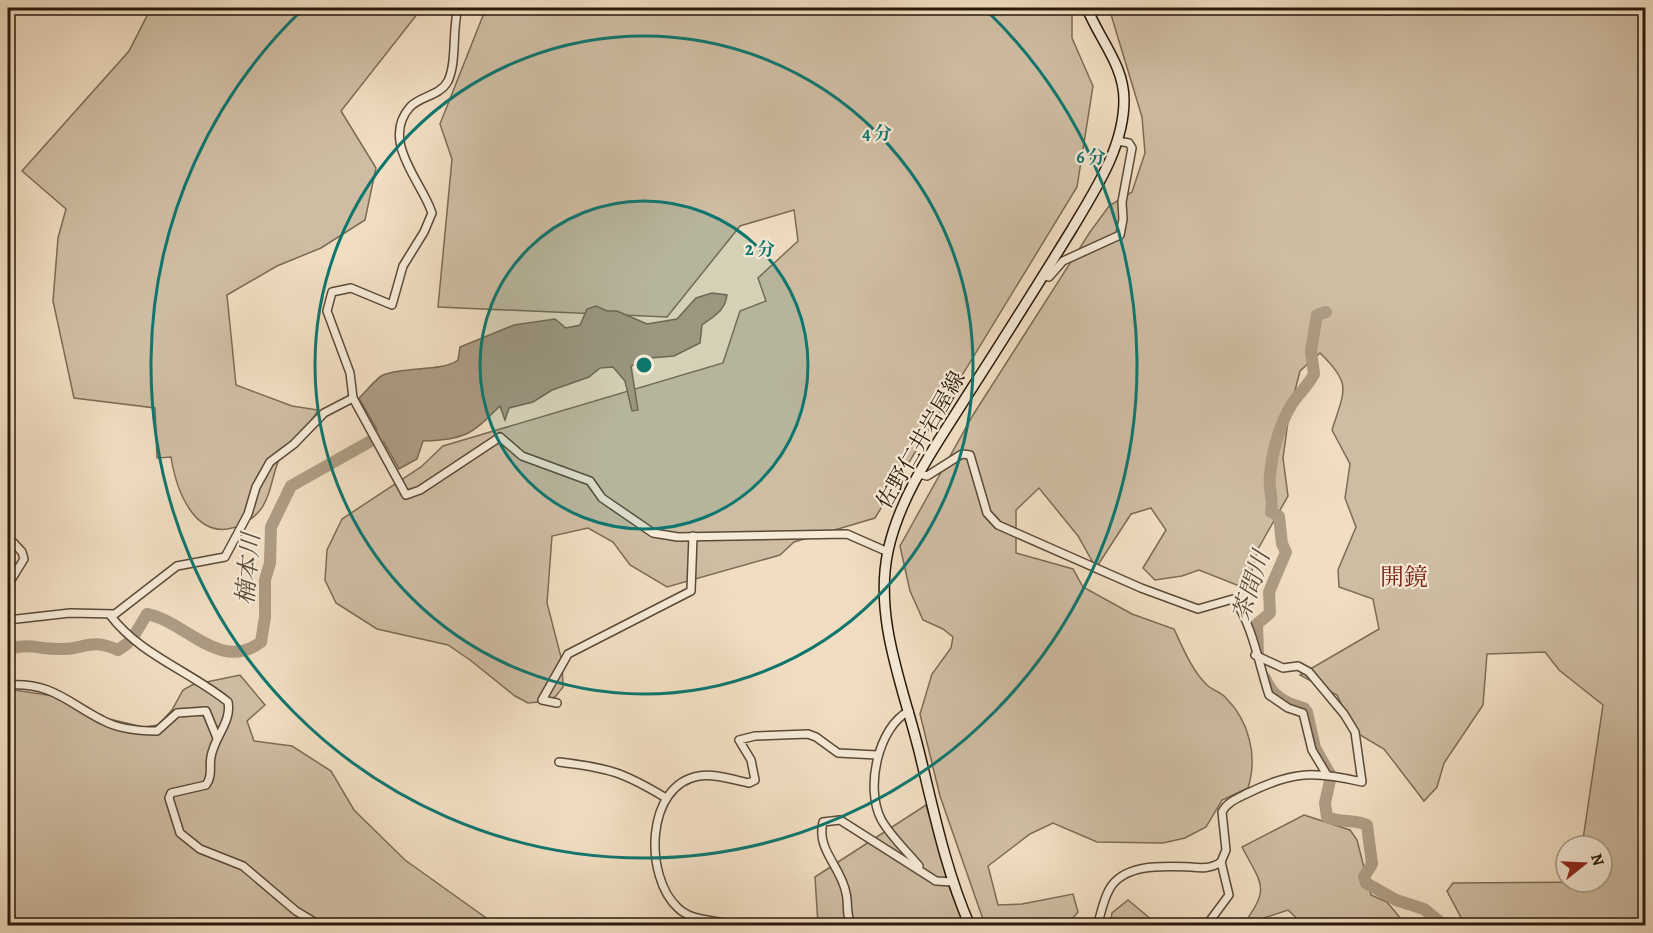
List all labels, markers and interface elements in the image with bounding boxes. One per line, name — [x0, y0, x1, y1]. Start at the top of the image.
text: 4 分 — [862, 121, 892, 145]
text: 6 分 — [1076, 145, 1106, 169]
text: 2 分 — [745, 237, 775, 261]
centre of rings — [634, 355, 654, 375]
street label: 佐野仁井岩屋線 — [870, 366, 972, 514]
water label: 楠本川 — [229, 529, 267, 606]
water label: 茶間川 — [1225, 544, 1278, 625]
district label: 開鏡 — [1380, 561, 1428, 593]
north arrow — [1554, 834, 1614, 894]
text: N — [1585, 851, 1610, 869]

